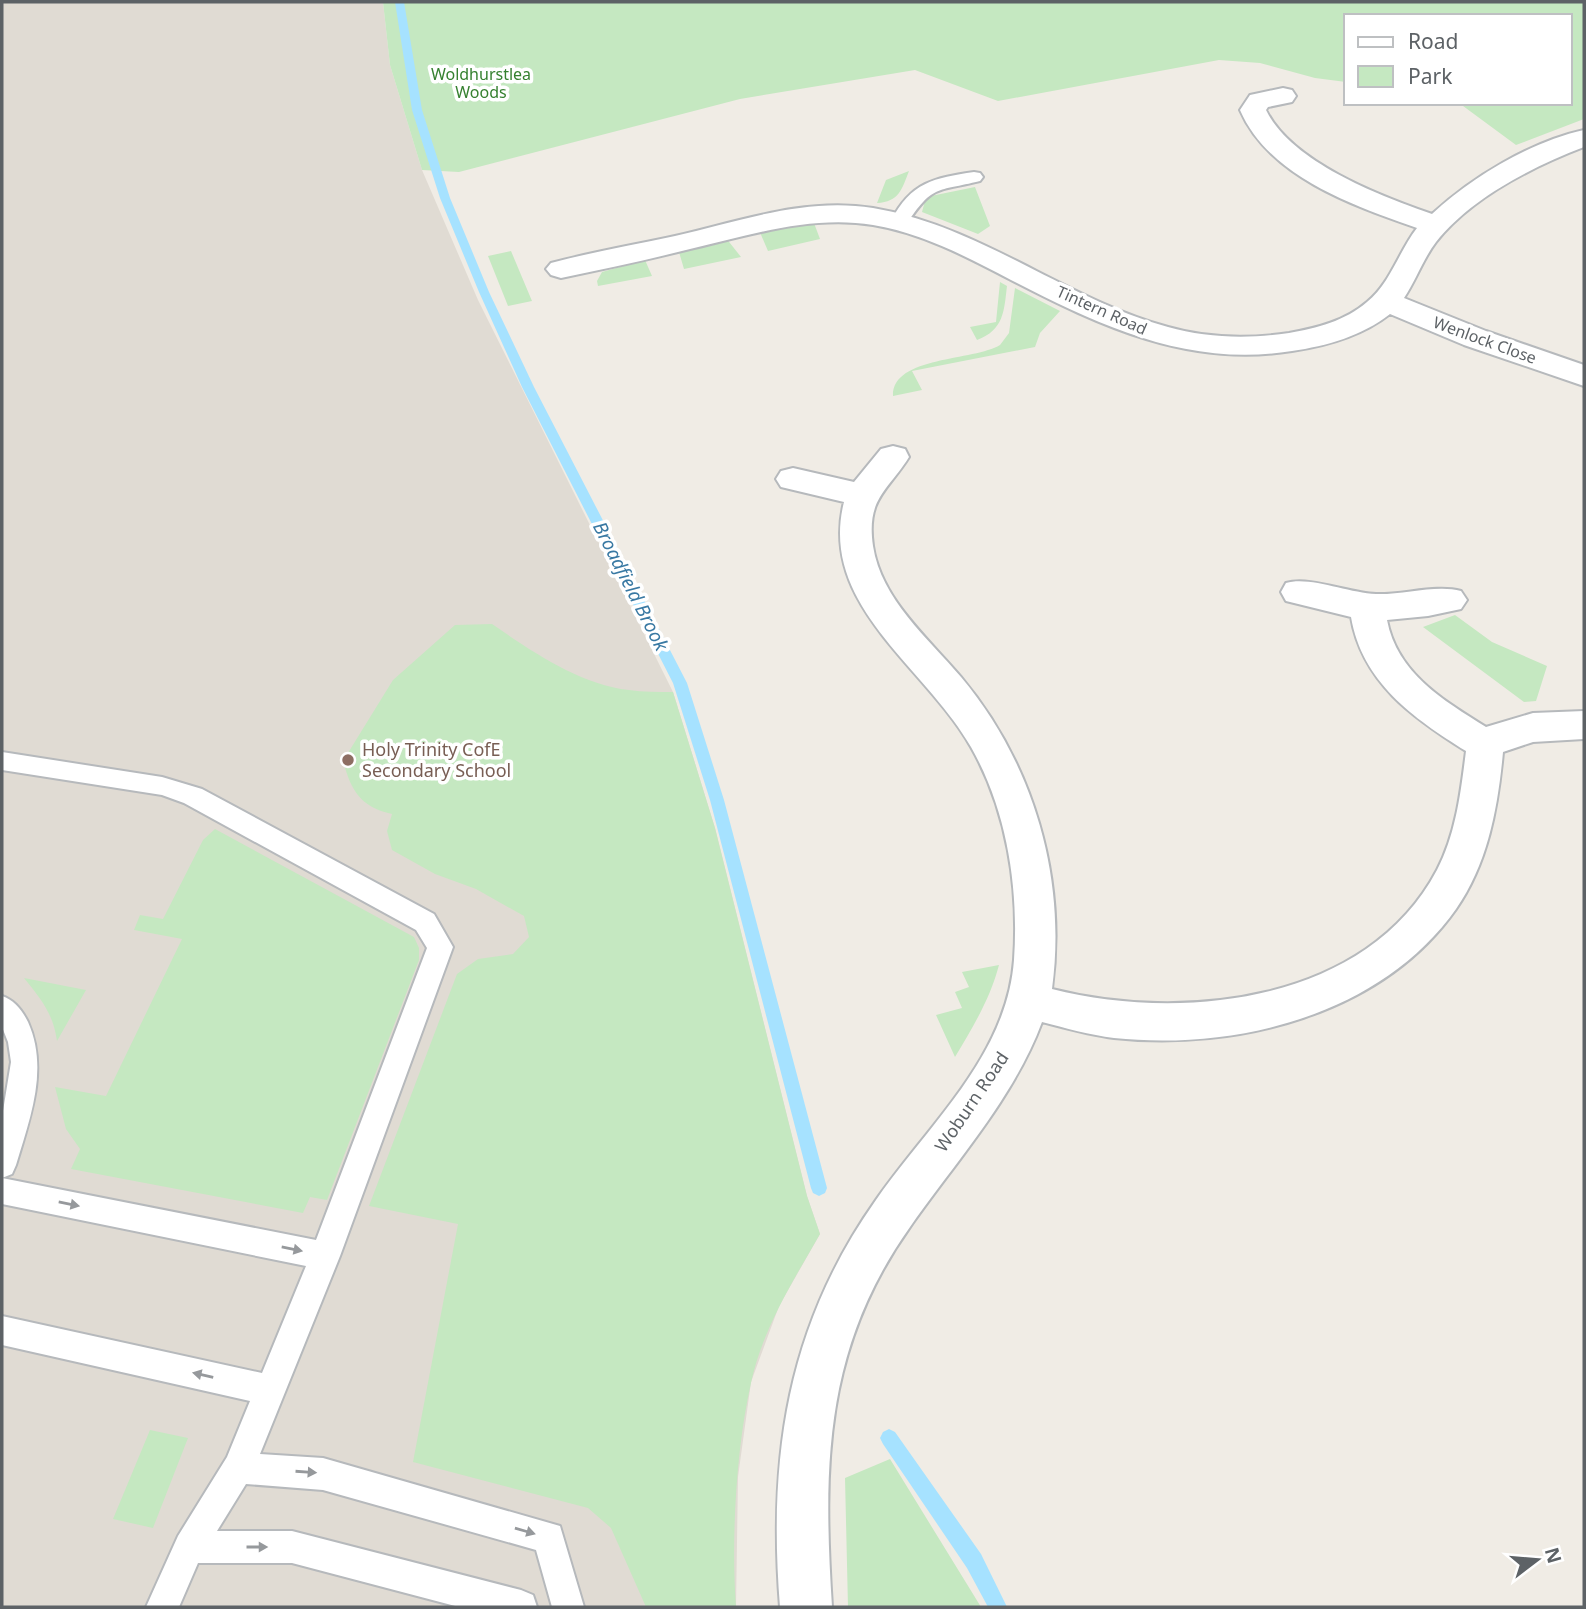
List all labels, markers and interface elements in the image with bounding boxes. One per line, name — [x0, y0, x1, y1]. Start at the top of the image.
legend — [1344, 14, 1572, 105]
text: Road — [1408, 27, 1458, 55]
text: Park — [1408, 62, 1453, 90]
park label: Woldhurstlea Woods — [431, 63, 531, 103]
street label: Tintern Road — [1053, 280, 1151, 340]
street label: Wenlock Close — [1430, 311, 1540, 369]
water label: Broadfield Brook — [587, 517, 675, 656]
place label: Holy Trinity CofE Secondary School — [362, 737, 511, 782]
marker: Holy Trinity CofE Secondary School — [340, 752, 356, 768]
street label: Woburn Road — [929, 1047, 1014, 1156]
one-way arrow — [58, 1199, 80, 1210]
one-way arrow — [281, 1244, 303, 1255]
one-way arrow — [192, 1369, 214, 1380]
one-way arrow — [295, 1467, 317, 1478]
north arrow — [1502, 1525, 1572, 1595]
one-way arrow — [515, 1526, 536, 1536]
one-way arrow — [246, 1541, 268, 1553]
text: N — [1539, 1544, 1568, 1566]

